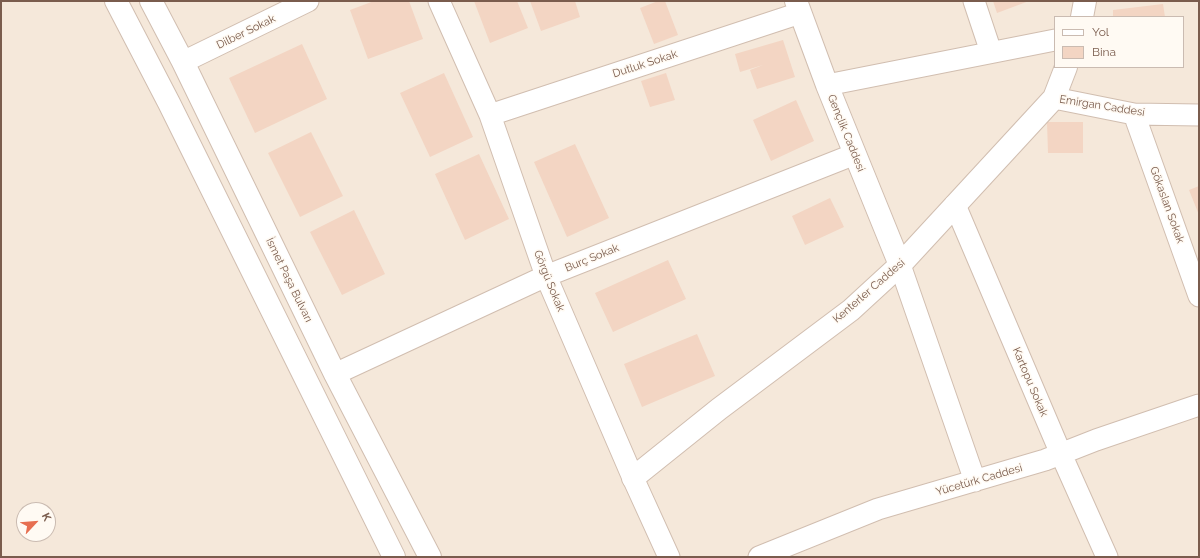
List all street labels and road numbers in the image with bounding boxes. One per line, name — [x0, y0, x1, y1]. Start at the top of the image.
street label: Dilber Sokak — [214, 12, 278, 52]
street label: Dutluk Sokak — [611, 47, 679, 81]
street label: Gençlik Caddesi — [824, 92, 868, 174]
street label: Emirgan Caddesi — [1058, 93, 1146, 119]
street label: Gökaslan Sokak — [1147, 165, 1187, 245]
street label: İsmet Paşa Bulvarı — [263, 236, 315, 324]
street label: Burç Sokak — [563, 241, 621, 275]
street label: Görgü Sokak — [531, 248, 567, 314]
street label: Kenterler Caddesi — [830, 256, 908, 326]
street label: Kartopu Sokak — [1009, 345, 1051, 419]
street label: Yücetürk Caddesi — [934, 461, 1024, 499]

